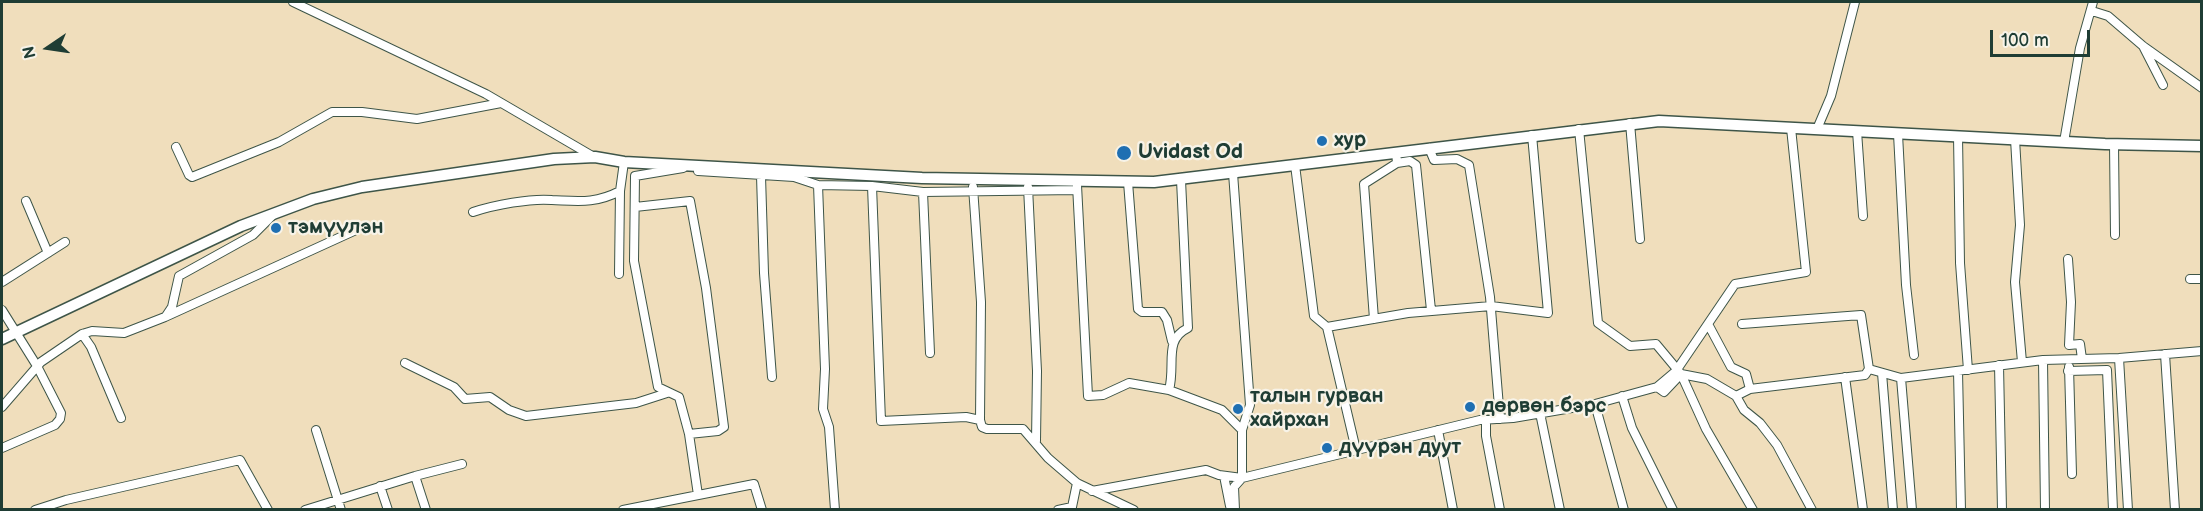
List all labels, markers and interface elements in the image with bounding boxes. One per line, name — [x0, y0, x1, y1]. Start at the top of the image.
north arrow — [18, 18, 78, 78]
scale bar — [1993, 18, 2094, 56]
text: 100 m — [2001, 30, 2049, 51]
text: N — [19, 44, 41, 60]
place label: хур — [1334, 128, 1366, 154]
marker: хур — [1315, 134, 1329, 148]
place label: Uvidast Od — [1138, 140, 1243, 166]
marker: Uvidast Od — [1115, 144, 1133, 162]
place label: тэмүүлэн — [288, 215, 384, 241]
marker: тэмүүлэн — [269, 221, 283, 235]
place label: талын гурван хайрхан — [1250, 384, 1384, 434]
place label: дөрвөн бэрс — [1482, 394, 1606, 420]
marker: дөрвөн бэрс — [1463, 400, 1477, 414]
marker: талын гурван хайрхан — [1231, 402, 1245, 416]
place label: дүүрэн дуут — [1339, 435, 1461, 461]
marker: дүүрэн дуут — [1320, 441, 1334, 455]

